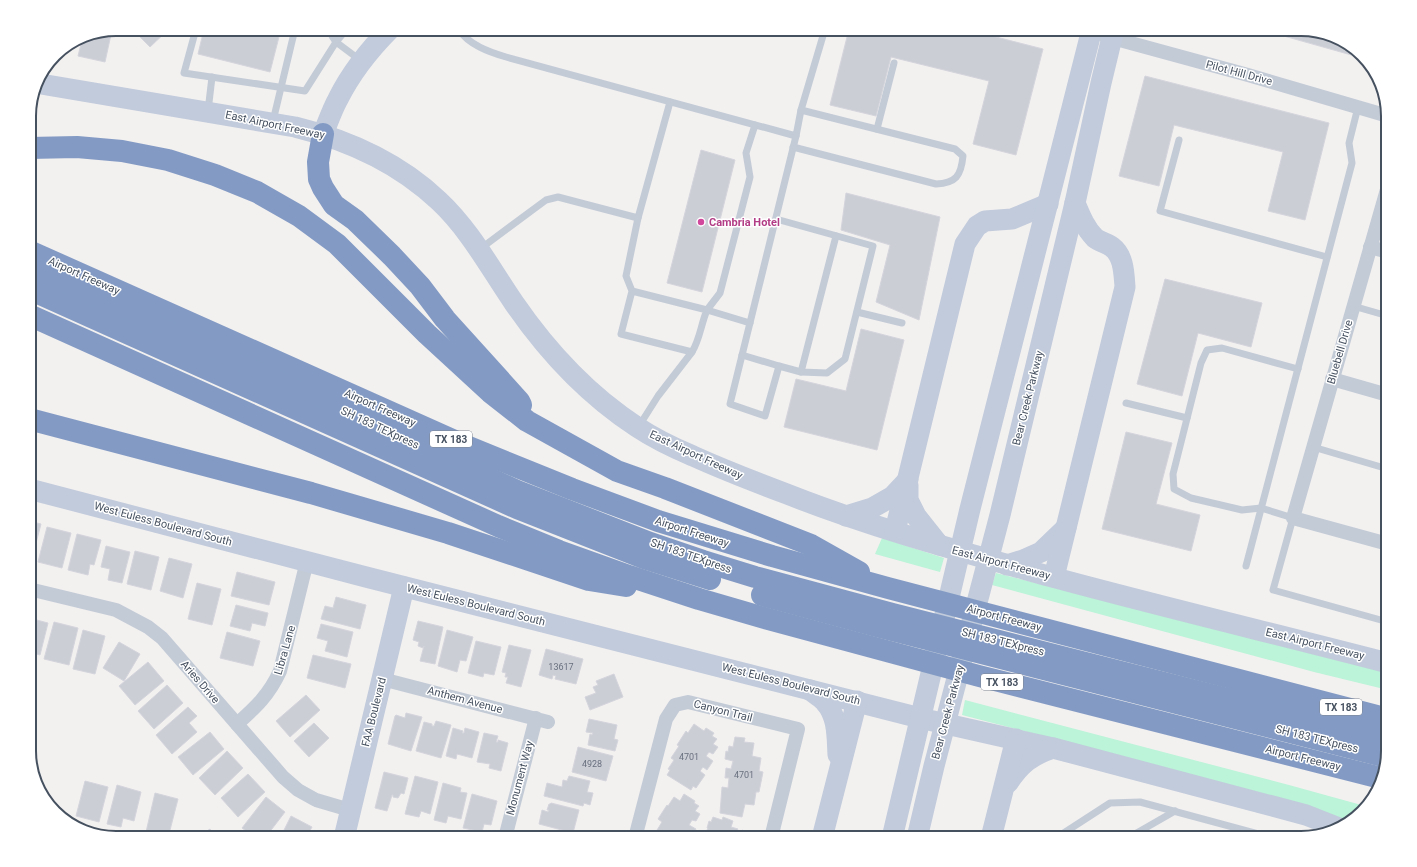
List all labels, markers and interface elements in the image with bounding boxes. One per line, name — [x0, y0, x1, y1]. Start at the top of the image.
street label: Pilot Hill Drive — [1204, 58, 1274, 88]
street label: East Airport Freeway — [224, 108, 327, 142]
place label: Cambria Hotel — [709, 216, 780, 229]
marker: Cambria Hotel — [696, 217, 706, 227]
street label: Airport Freeway — [46, 254, 123, 298]
street label: Bluebell Drive — [1325, 318, 1355, 386]
street label: Bear Creek Parkway — [1010, 348, 1046, 447]
street label: Airport Freeway — [342, 386, 419, 430]
street label: SH 183 TEXpress — [339, 404, 421, 452]
street label: East Airport Freeway — [647, 428, 745, 483]
road number: TX 183 — [430, 431, 472, 447]
street label: West Euless Boulevard South — [93, 499, 233, 549]
street label: Airport Freeway — [653, 514, 731, 550]
street label: SH 183 TEXpress — [649, 536, 734, 576]
street label: East Airport Freeway — [950, 544, 1052, 583]
street label: West Euless Boulevard South — [405, 581, 547, 629]
street label: Airport Freeway — [965, 602, 1044, 634]
street label: Libra Lane — [272, 624, 298, 676]
street label: SH 183 TEXpress — [960, 625, 1046, 659]
street label: East Airport Freeway — [1264, 625, 1366, 663]
street label: Aries Drive — [178, 658, 222, 706]
street label: West Euless Boulevard South — [720, 660, 862, 708]
house number: 13617 — [548, 662, 574, 672]
street label: Bear Creek Parkway — [929, 662, 967, 761]
road number: TX 183 — [981, 674, 1023, 690]
street label: FAA Boulevard — [359, 676, 389, 748]
street label: Anthem Avenue — [426, 684, 504, 716]
street label: Canyon Trail — [692, 697, 754, 725]
road number: TX 183 — [1320, 699, 1362, 715]
street label: SH 183 TEXpress — [1274, 722, 1360, 756]
street label: Monument Way — [504, 739, 536, 817]
street label: Airport Freeway — [1264, 742, 1343, 774]
house number: 4701 — [679, 752, 699, 762]
house number: 4928 — [582, 759, 602, 769]
house number: 4701 — [734, 770, 754, 780]

